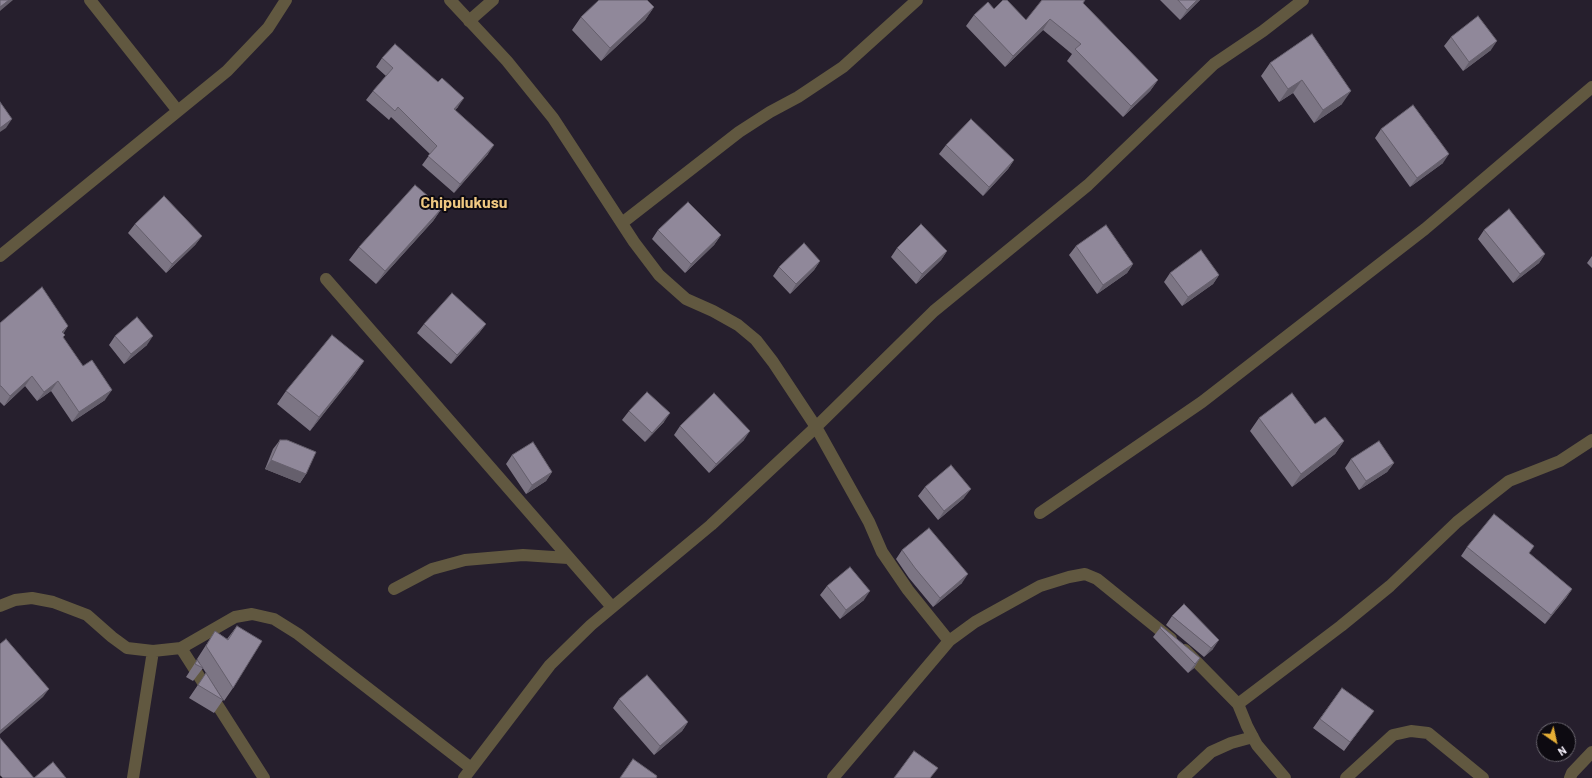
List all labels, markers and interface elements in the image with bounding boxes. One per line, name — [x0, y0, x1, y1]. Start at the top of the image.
district label: Chipulukusu — [421, 193, 507, 213]
north arrow — [1536, 722, 1576, 762]
text: N — [1556, 744, 1569, 759]

